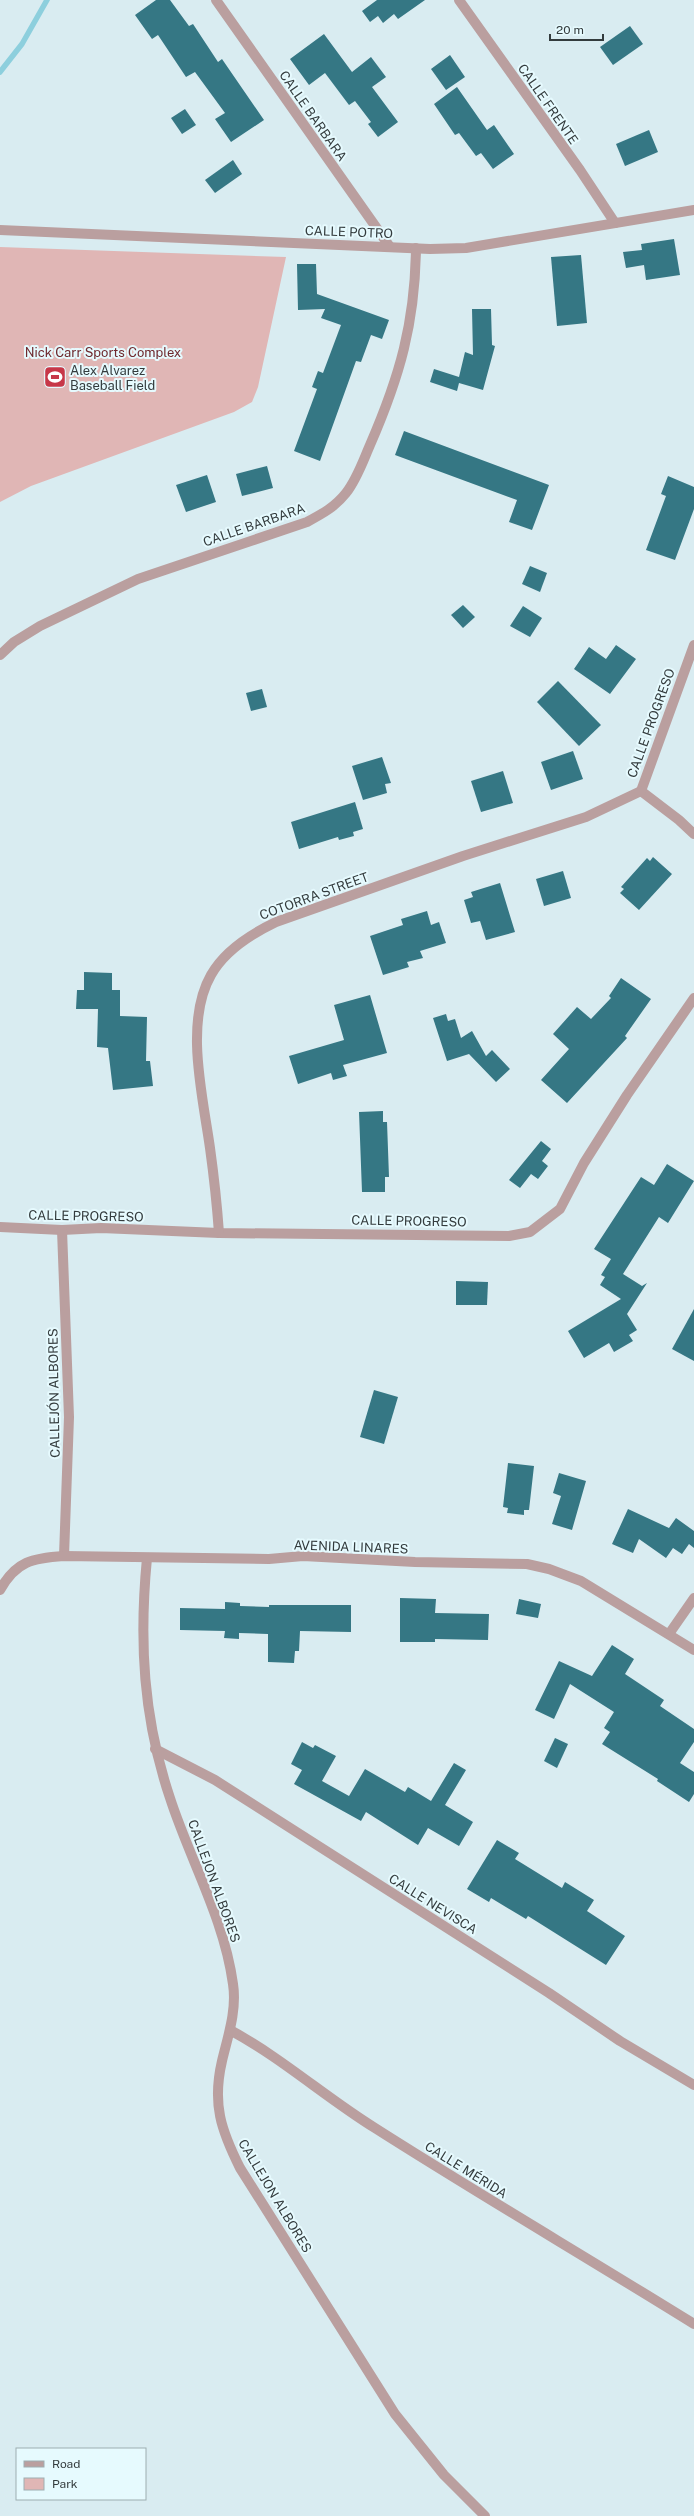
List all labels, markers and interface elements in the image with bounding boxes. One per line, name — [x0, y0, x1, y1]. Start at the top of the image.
scale bar — [550, 16, 603, 42]
text: 20 m — [556, 23, 584, 37]
street label: CALLE FRENTE — [515, 61, 581, 147]
street label: CALLE BARBARA — [276, 68, 350, 164]
street label: CALLE POTRO — [305, 223, 393, 241]
park label: Nick Carr Sports Complex — [25, 345, 181, 360]
place label: Alex Alvarez Baseball Field — [70, 363, 155, 393]
sports icon: Alex Alvarez Baseball Field — [42, 364, 68, 390]
street label: CALLE BARBARA — [201, 501, 307, 549]
street label: CALLE PROGRESO — [624, 666, 678, 780]
street label: COTORRA STREET — [257, 869, 371, 923]
street label: CALLE PROGRESO — [28, 1207, 144, 1225]
street label: CALLE PROGRESO — [351, 1212, 467, 1230]
street label: CALLEJÓN ALBORES — [44, 1328, 63, 1458]
street label: AVENIDA LINARES — [293, 1537, 409, 1557]
street label: CALLEJON ALBORES — [185, 1818, 243, 1944]
street label: CALLE NEVISCA — [386, 1871, 480, 1937]
street label: CALLEJON ALBORES — [235, 2137, 315, 2255]
street label: CALLE MÉRIDA — [422, 2138, 510, 2201]
legend — [16, 2448, 146, 2500]
text: Road — [52, 2457, 80, 2471]
text: Park — [52, 2477, 78, 2491]

